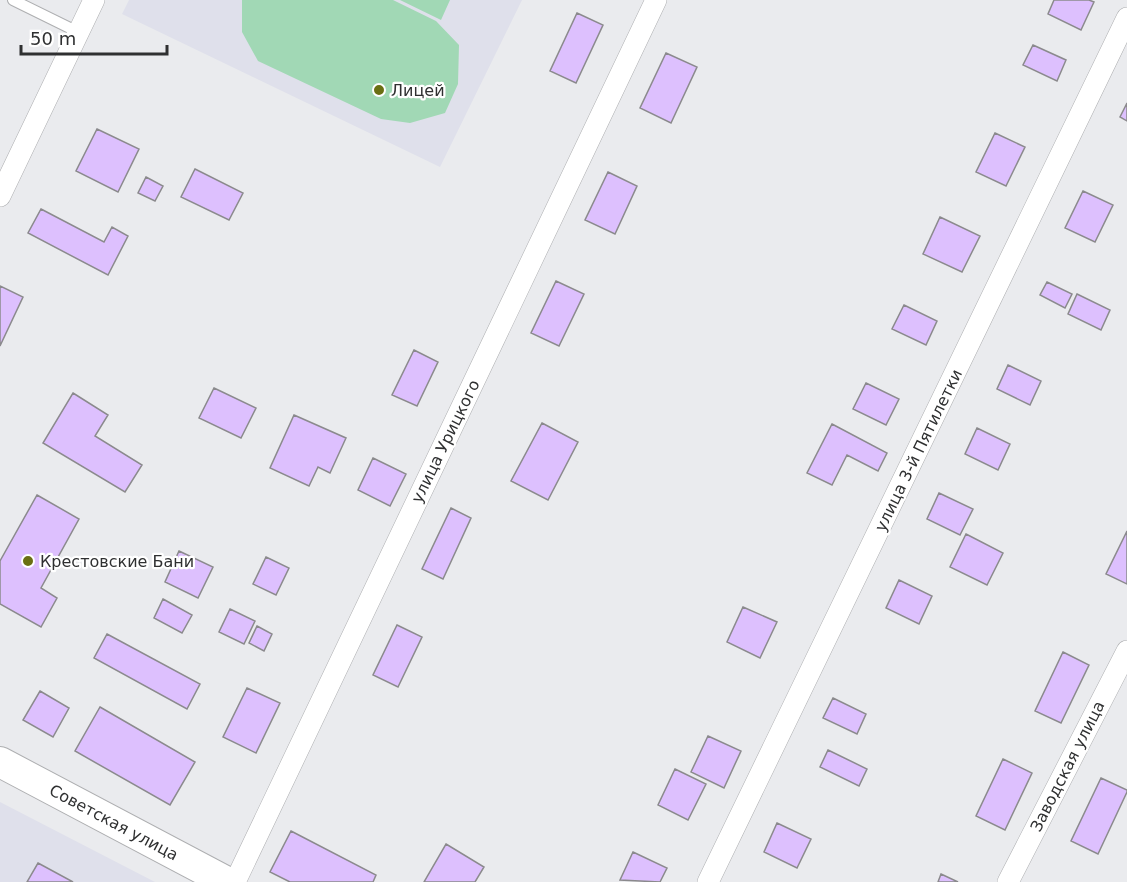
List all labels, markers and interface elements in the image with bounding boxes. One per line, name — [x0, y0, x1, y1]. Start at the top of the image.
scale bar — [21, 18, 166, 56]
text: 50 m — [30, 28, 76, 49]
place label: Лицей — [391, 81, 445, 100]
marker: Лицей — [372, 83, 386, 97]
street label: улица 3-й Пятилетки — [871, 366, 966, 534]
street label: улица Урицкого — [407, 377, 484, 506]
place label: Крестовские Бани — [40, 552, 194, 571]
marker: Крестовские Бани — [21, 554, 35, 568]
street label: Заводская улица — [1026, 698, 1109, 835]
street label: Советская улица — [46, 780, 182, 864]

